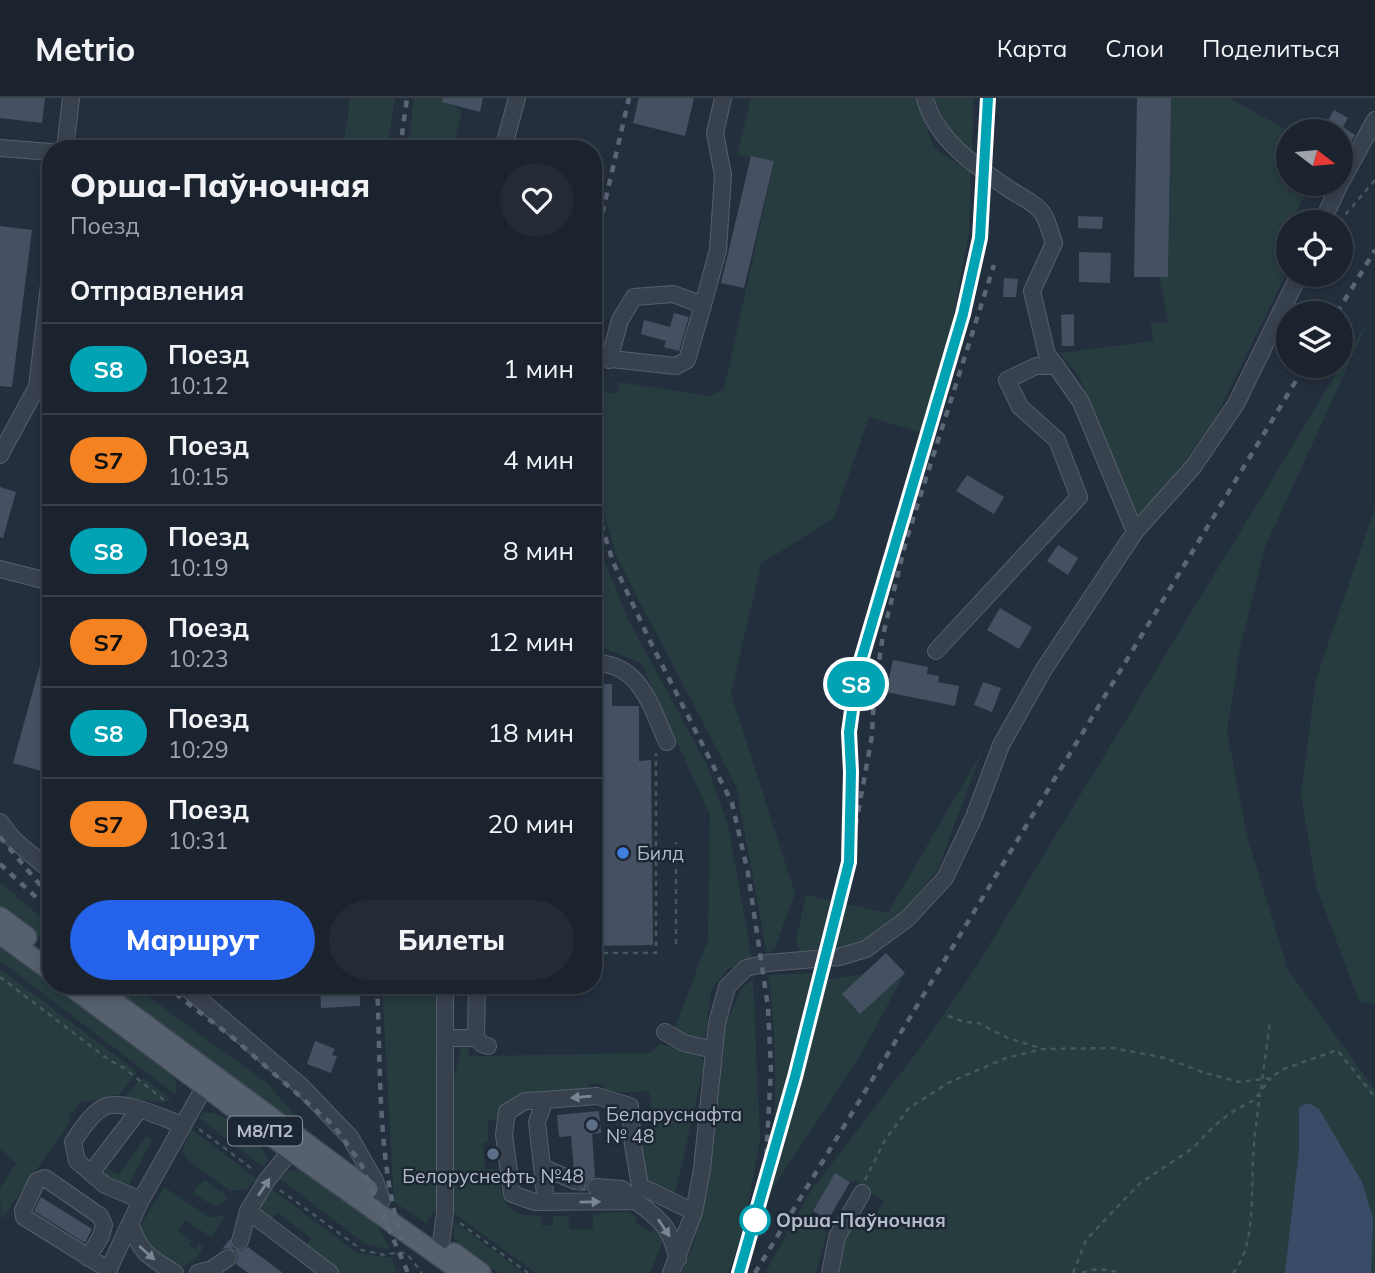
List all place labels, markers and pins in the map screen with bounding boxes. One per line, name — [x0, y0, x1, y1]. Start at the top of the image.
place label: Билд — [637, 841, 684, 865]
marker: Билд — [615, 845, 631, 861]
place label: Беларуснафта № 48 — [606, 1102, 742, 1148]
marker: Беларуснафта № 48 — [584, 1117, 600, 1133]
marker: Белоруснефть №48 — [485, 1146, 501, 1162]
place label: Белоруснефть №48 — [402, 1164, 584, 1188]
marker: Орша-Паўночная — [740, 1205, 770, 1235]
place label: Орша-Паўночная — [776, 1208, 946, 1232]

